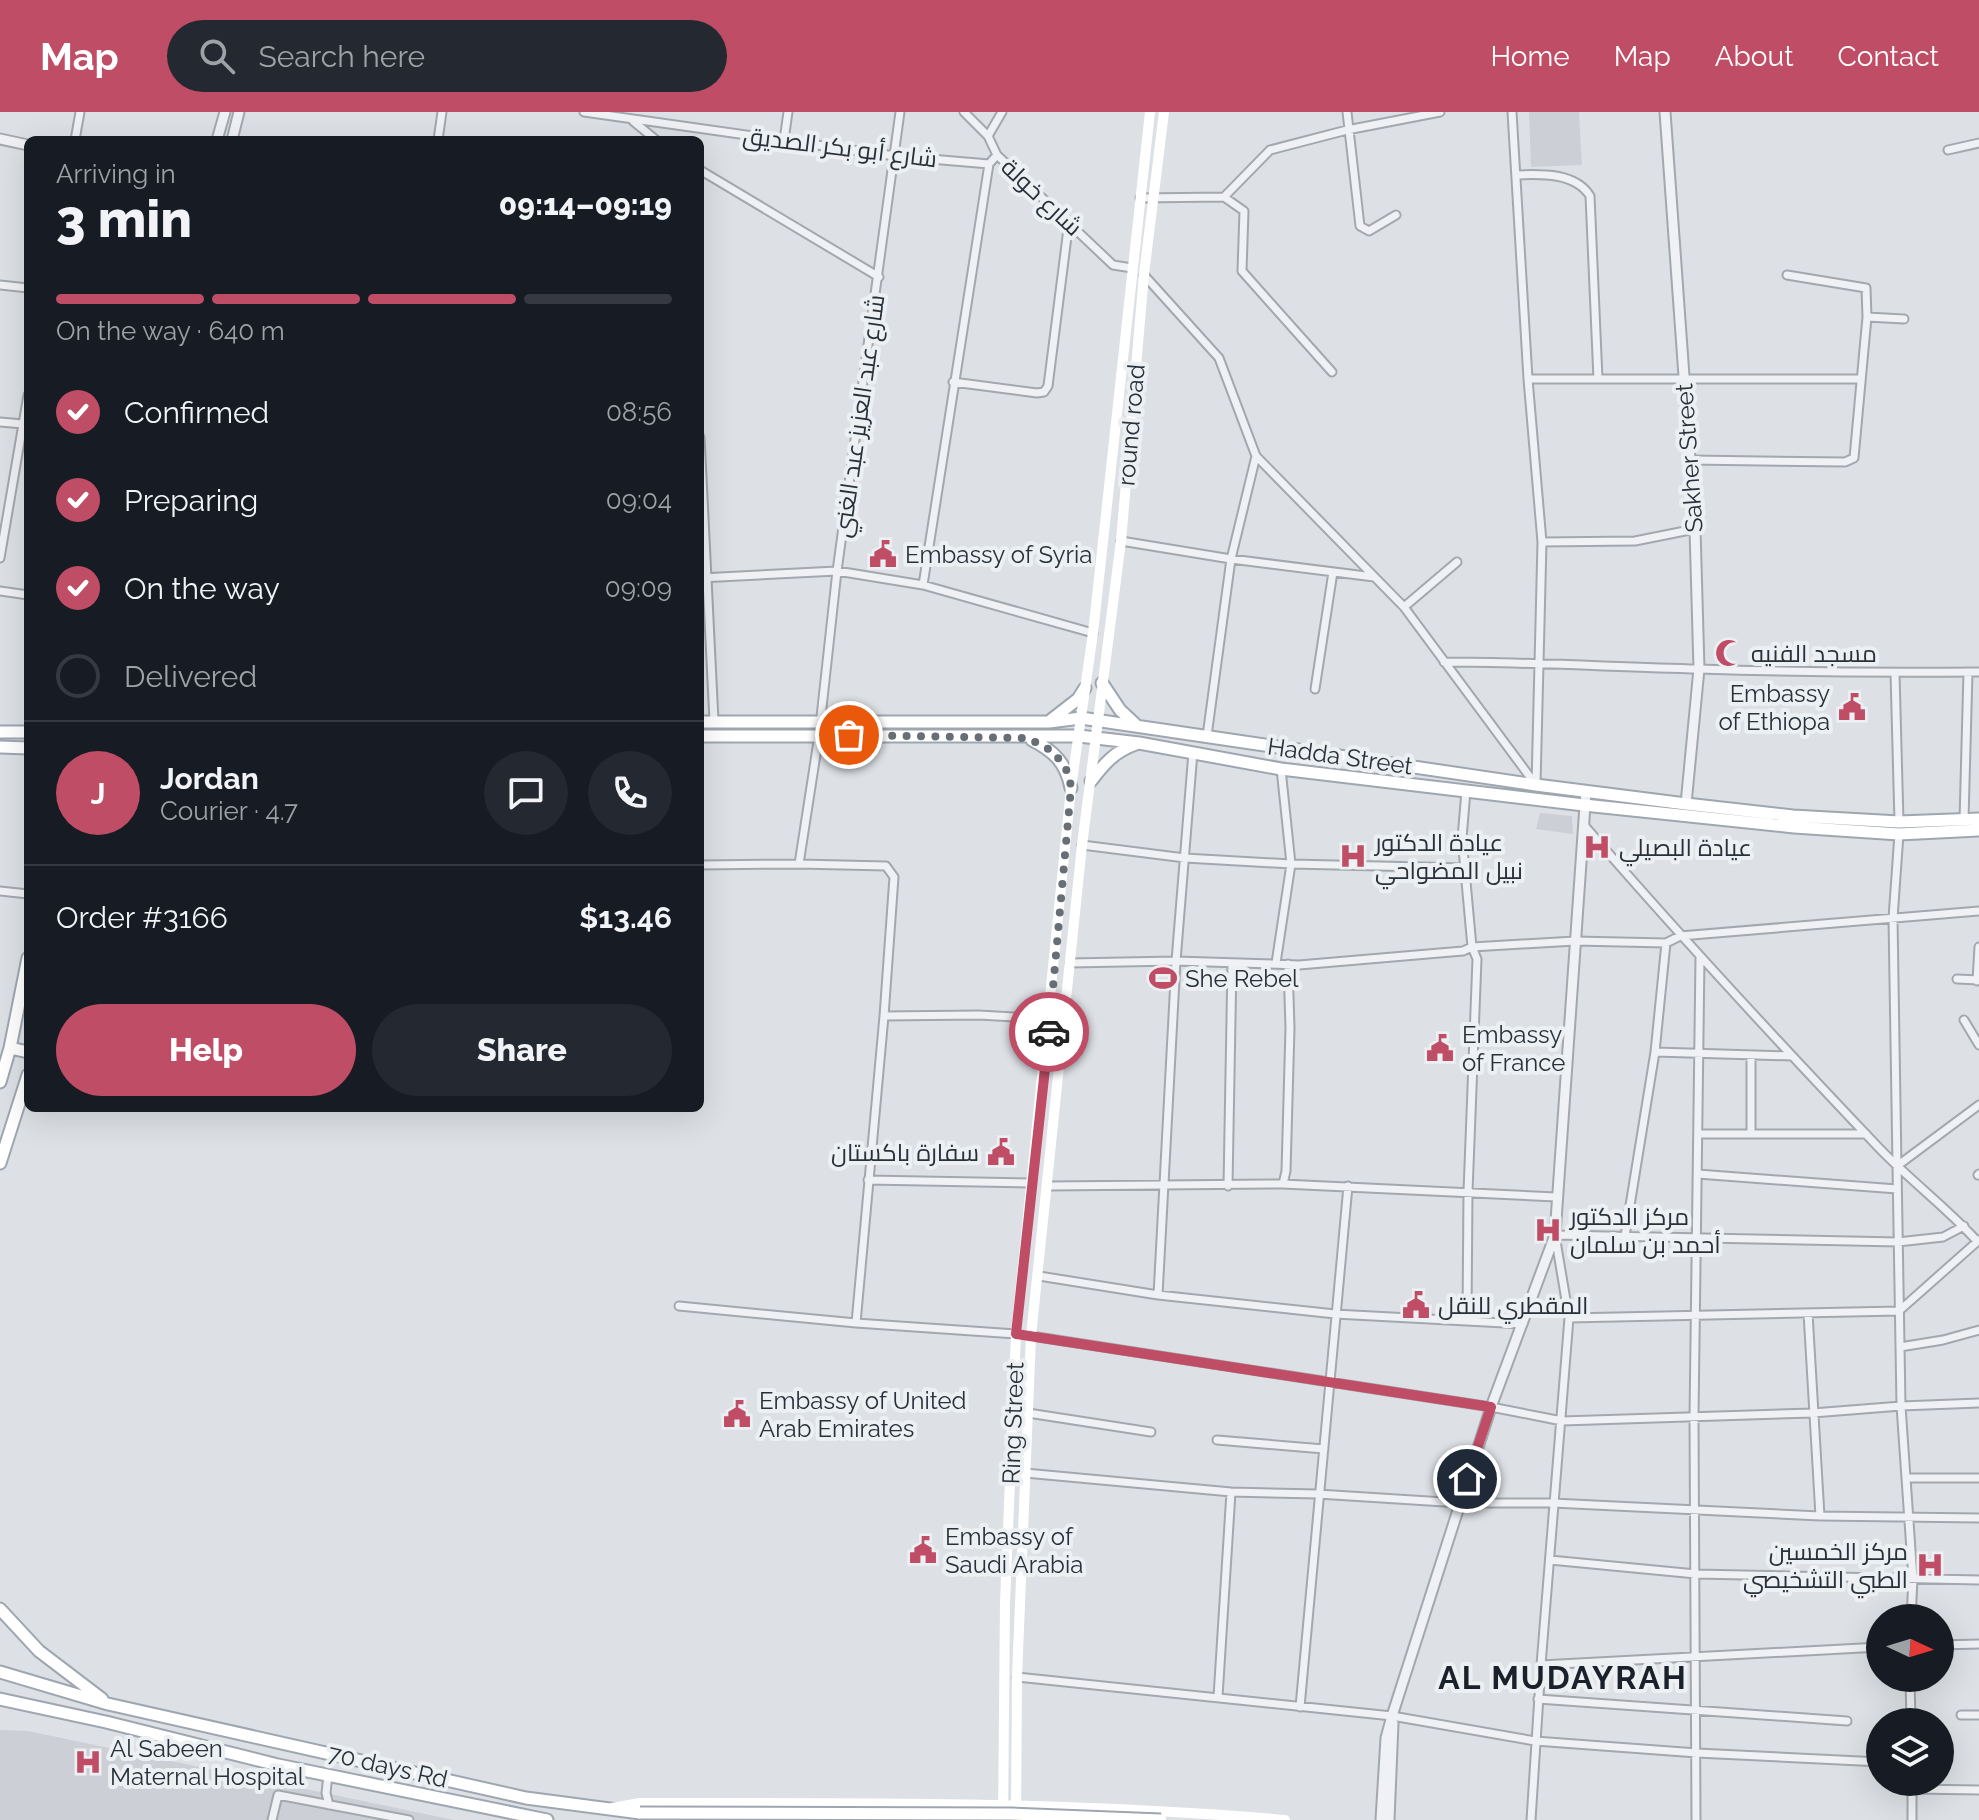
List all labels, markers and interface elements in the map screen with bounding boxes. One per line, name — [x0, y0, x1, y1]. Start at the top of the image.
search box — [167, 20, 727, 92]
text: Map — [40, 34, 119, 79]
icon: search — [195, 34, 239, 78]
text: Search here — [259, 39, 425, 74]
text: Home — [1490, 40, 1570, 73]
text: Map — [1614, 40, 1671, 73]
text: About — [1715, 40, 1794, 73]
text: Contact — [1838, 40, 1939, 73]
street label: شارع أبو بكر الصديق — [741, 120, 939, 175]
street label: شارع خولة — [994, 152, 1089, 243]
text: Arriving in — [56, 159, 176, 189]
text: 09:14–09:19 — [499, 187, 672, 222]
text: 3 min — [56, 188, 192, 249]
street label: شارع عبد العزيز عبد الغني — [828, 293, 895, 540]
text: On the way · 640 m — [56, 316, 285, 346]
street label: round road — [1111, 363, 1151, 487]
street label: Sakher Street — [1669, 383, 1709, 533]
icon: check — [56, 390, 100, 434]
text: Confirmed — [124, 395, 269, 430]
text: 08:56 — [606, 397, 672, 427]
icon: check — [56, 478, 100, 522]
text: Preparing — [124, 483, 258, 518]
text: 09:04 — [606, 485, 672, 515]
public building icon: Embassy of Syria — [868, 539, 898, 569]
place label: Embassy of Syria — [905, 540, 1092, 569]
icon: check — [56, 566, 100, 610]
text: On the way — [124, 571, 280, 606]
text: 09:09 — [605, 573, 672, 603]
mosque icon: مسجد الفنيه — [1714, 638, 1744, 668]
place label: مسجد الفنيه — [1751, 639, 1877, 668]
text: Delivered — [124, 659, 257, 694]
place label: Embassy of Ethiopa — [1719, 679, 1830, 736]
public building icon: Embassy of Ethiopa — [1837, 692, 1867, 722]
pin — [815, 701, 883, 769]
icon: bag — [827, 713, 871, 757]
street label: Hadda Street — [1266, 731, 1414, 781]
button: chat — [484, 751, 568, 835]
button: phone — [588, 751, 672, 835]
text: Jordan — [160, 761, 259, 796]
text: J — [91, 776, 105, 811]
text: Courier · 4.7 — [160, 796, 298, 826]
place label: عيادة الدكتور نبيل المضواحي — [1373, 828, 1523, 890]
hospital icon: عيادة البصيلي — [1582, 832, 1612, 862]
place label: عيادة البصيلي — [1619, 833, 1752, 867]
hospital icon: عيادة الدكتور نبيل المضواحي — [1338, 841, 1368, 871]
text: Order #3166 — [56, 900, 228, 935]
text: $13.46 — [579, 900, 672, 935]
sports icon: She Rebel — [1148, 963, 1178, 993]
place label: She Rebel — [1185, 964, 1299, 993]
courier — [1009, 992, 1089, 1072]
button: Help — [56, 1004, 356, 1096]
button: Share — [372, 1004, 672, 1096]
icon: car — [1027, 1010, 1071, 1054]
place label: Embassy of France — [1462, 1020, 1565, 1077]
public building icon: Embassy of France — [1425, 1033, 1455, 1063]
public building icon: سفارة باكستان — [986, 1137, 1016, 1167]
place label: سفارة باكستان — [831, 1138, 979, 1167]
place label: مركز الدكتور أحمد بن سلمان — [1568, 1202, 1721, 1259]
hospital icon: مركز الدكتور أحمد بن سلمان — [1533, 1215, 1563, 1245]
public building icon: المقطري للنقل — [1401, 1290, 1431, 1320]
place label: المقطري للنقل — [1438, 1291, 1589, 1324]
street label: Ring Street — [996, 1361, 1030, 1485]
place label: Embassy of United Arab Emirates — [759, 1386, 966, 1443]
public building icon: Embassy of United Arab Emirates — [722, 1399, 752, 1429]
pin — [1433, 1445, 1501, 1513]
icon: home — [1445, 1457, 1489, 1501]
place label: Embassy of Saudi Arabia — [945, 1522, 1083, 1579]
public building icon: Embassy of Saudi Arabia — [908, 1535, 938, 1565]
place label: مركز الخمسين الطبي التشخيصي — [1743, 1537, 1908, 1599]
hospital icon: مركز الخمسين الطبي التشخيصي — [1915, 1550, 1945, 1580]
north arrow — [1866, 1604, 1954, 1692]
map controls — [1866, 1604, 1954, 1796]
district label: AL MUDAYRAH — [1438, 1659, 1688, 1696]
button: layers — [1866, 1708, 1954, 1796]
place label: Al Sabeen Maternal Hospital — [110, 1734, 305, 1791]
street label: 70 days Rd — [325, 1738, 451, 1794]
hospital icon: Al Sabeen Maternal Hospital — [73, 1747, 103, 1777]

